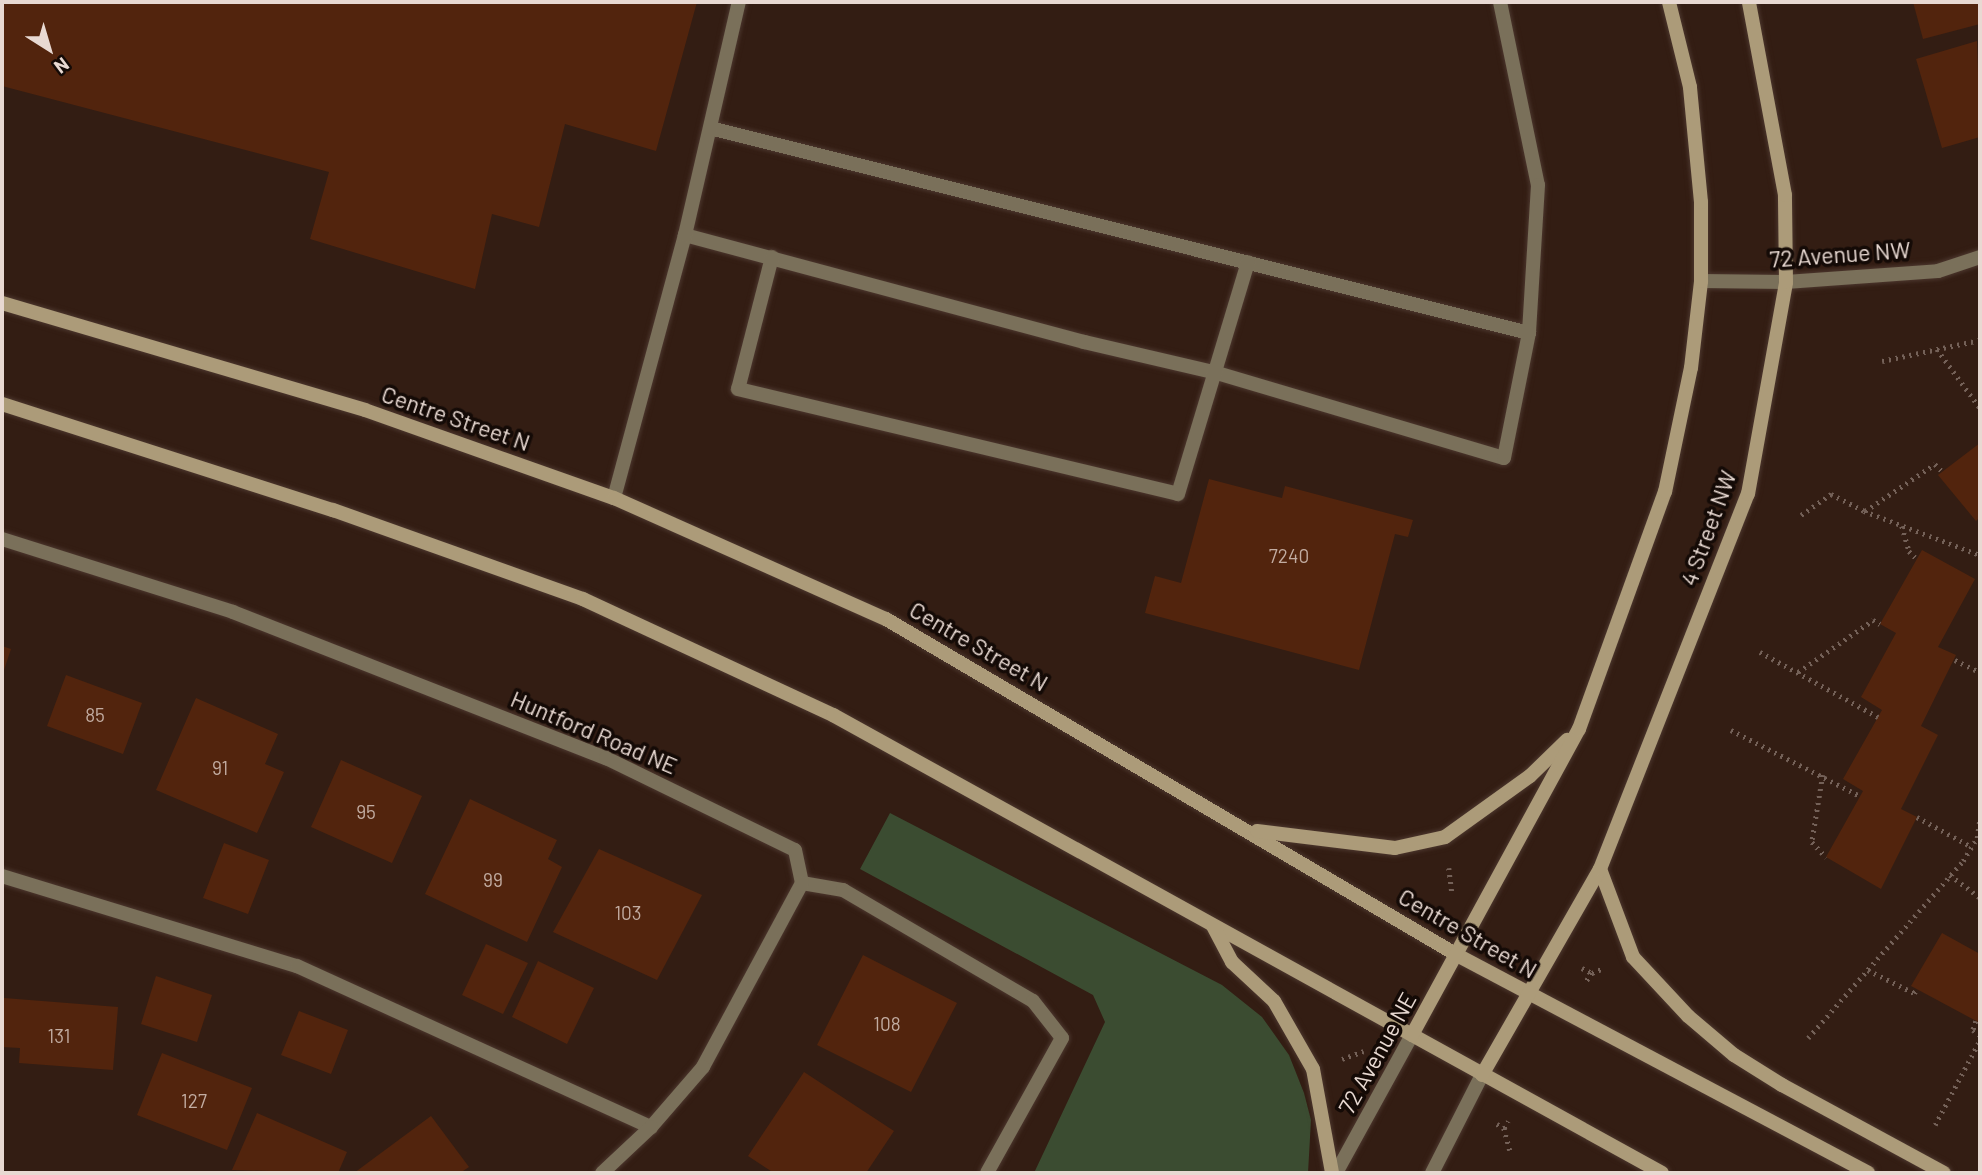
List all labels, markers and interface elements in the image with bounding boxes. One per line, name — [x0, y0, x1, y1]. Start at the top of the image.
north arrow — [14, 14, 84, 84]
text: N — [50, 53, 74, 79]
street label: 72 Avenue NW — [1769, 235, 1911, 273]
street label: Centre Street N — [378, 380, 534, 456]
street label: 4 Street NW — [1674, 467, 1742, 589]
house number: 7240 — [1269, 545, 1309, 567]
street label: Centre Street N — [905, 595, 1053, 697]
street label: Huntford Road NE — [507, 685, 681, 779]
house number: 85 — [85, 704, 105, 726]
house number: 91 — [212, 757, 228, 779]
house number: 95 — [356, 801, 376, 823]
house number: 99 — [483, 869, 503, 891]
street label: Centre Street N — [1394, 882, 1542, 984]
house number: 103 — [614, 902, 642, 924]
street label: 72 Avenue NE — [1332, 987, 1422, 1119]
house number: 108 — [873, 1013, 901, 1035]
house number: 131 — [48, 1025, 70, 1047]
house number: 127 — [181, 1090, 207, 1112]

